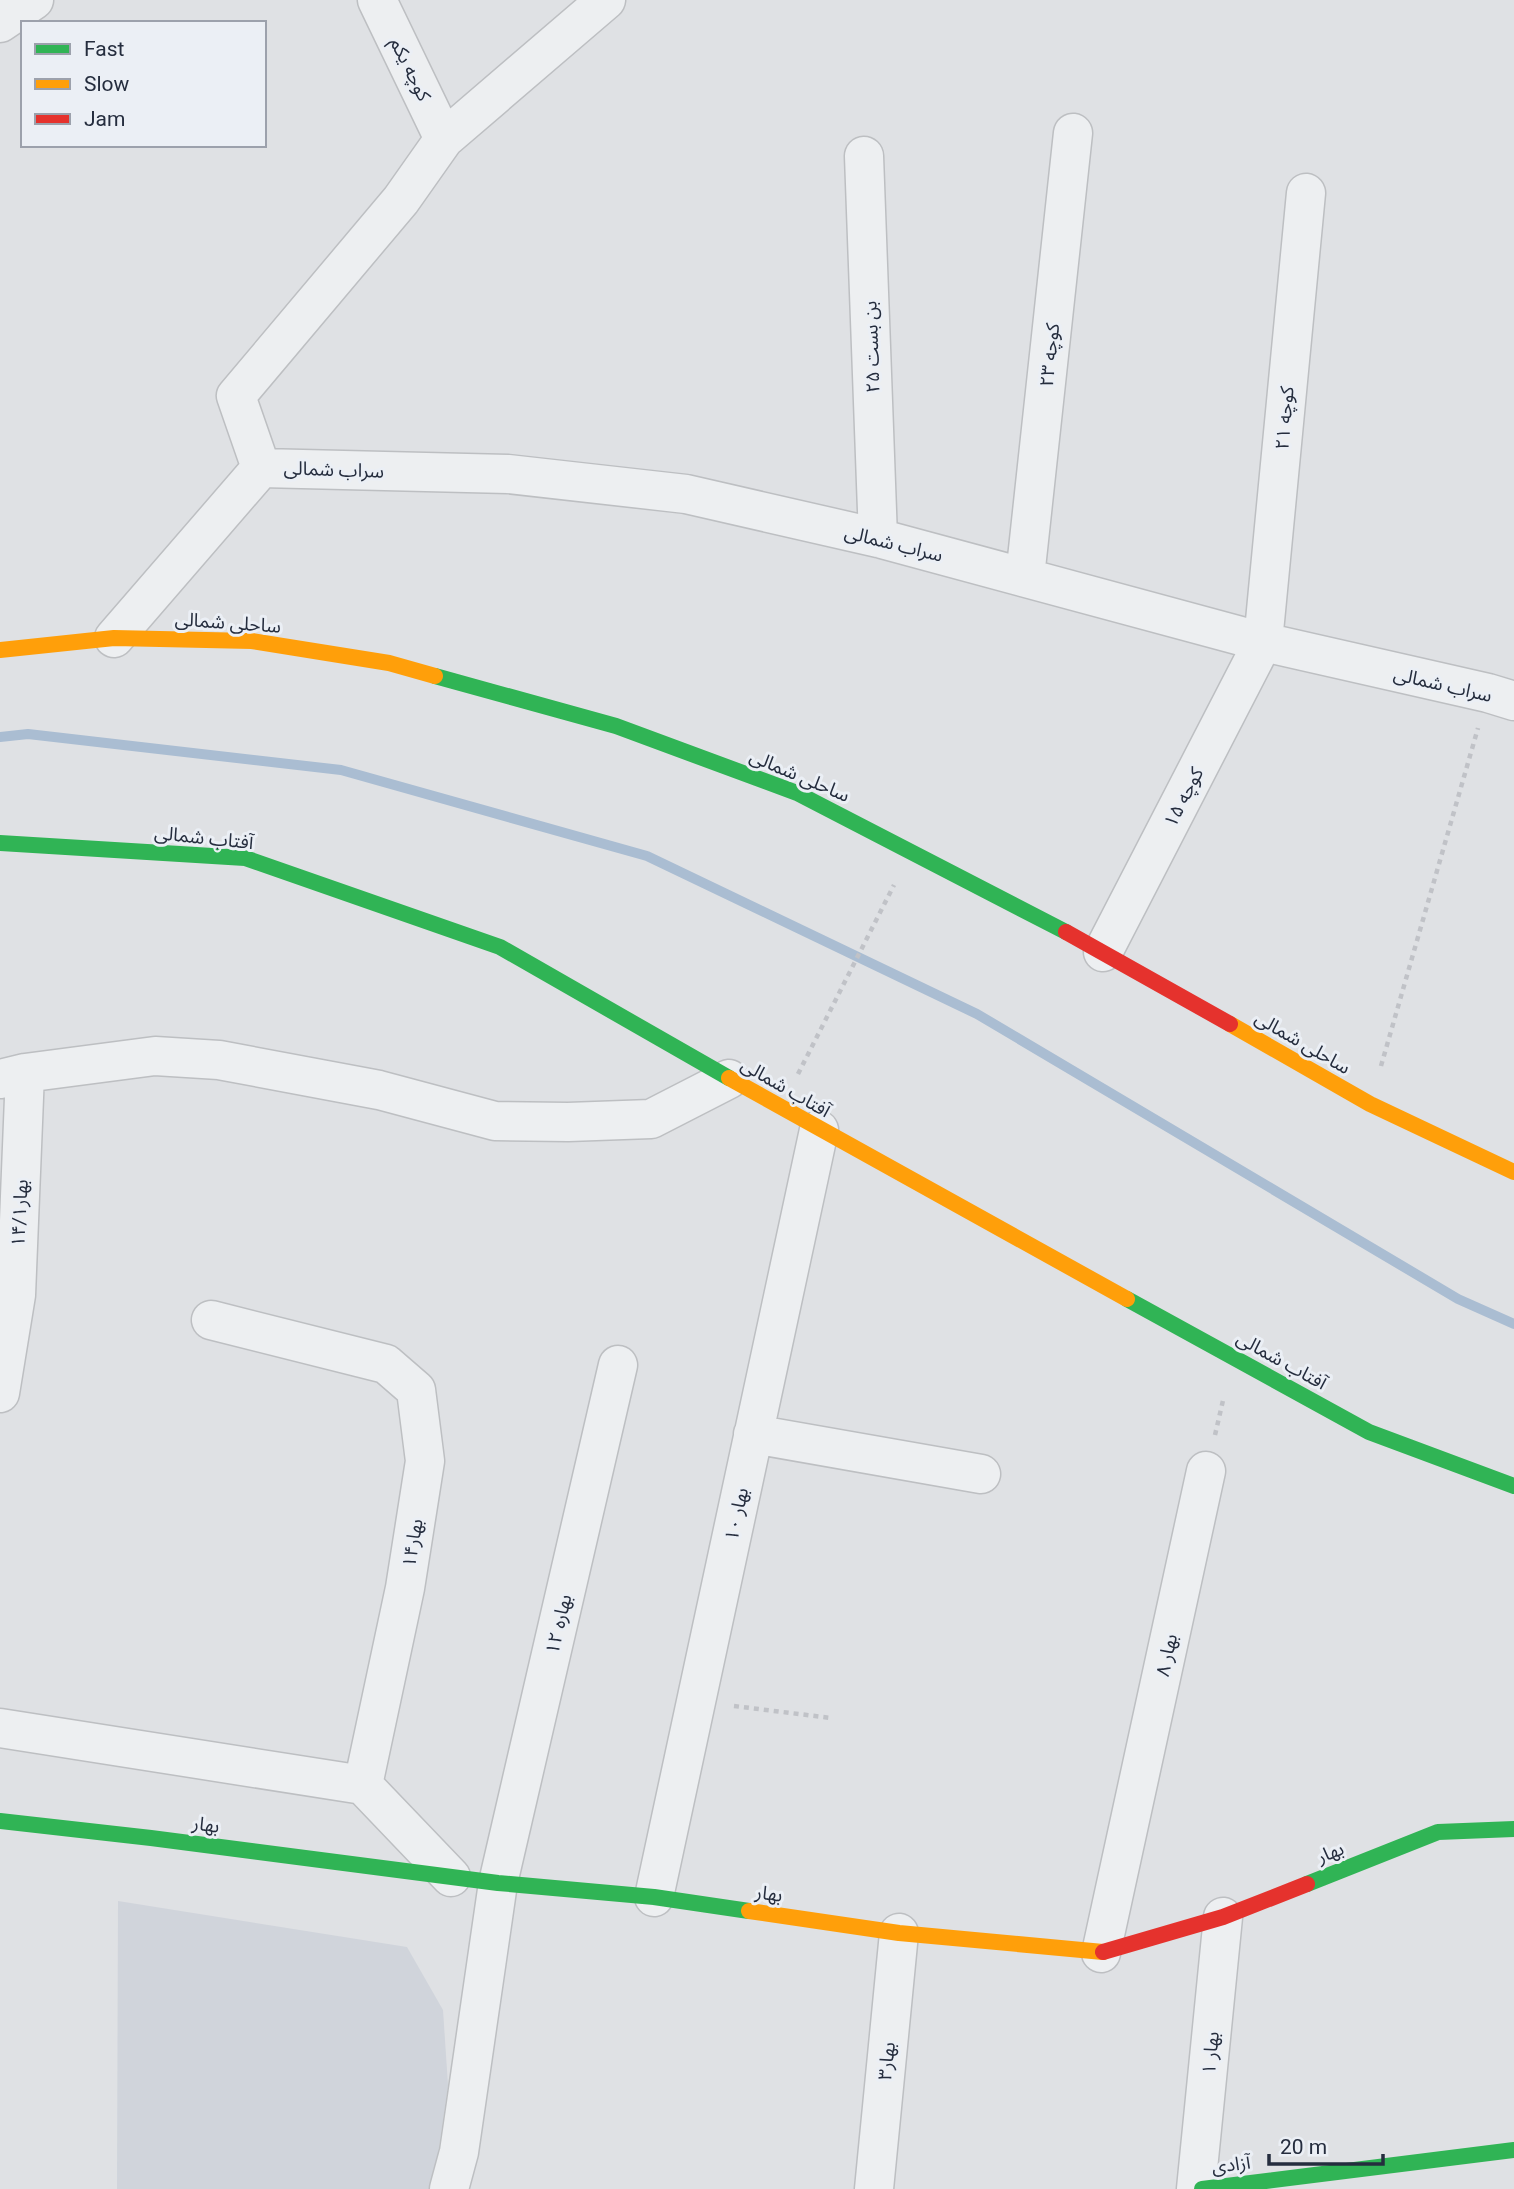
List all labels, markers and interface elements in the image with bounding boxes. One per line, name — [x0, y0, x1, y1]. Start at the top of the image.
legend — [21, 21, 266, 147]
street label: کوچه یکم — [383, 34, 436, 107]
text: Fast — [84, 37, 125, 61]
text: Slow — [84, 72, 130, 96]
text: Jam — [84, 107, 125, 131]
street label: بن بست ۲۵ — [858, 301, 885, 393]
street label: کوچه ۲۳ — [1035, 321, 1065, 388]
street label: کوچه ۲۱ — [1270, 384, 1300, 451]
street label: سراب شمالی — [283, 456, 385, 483]
street label: سراب شمالی — [842, 520, 945, 567]
street label: ساحلی شمالی — [174, 607, 282, 638]
street label: سراب شمالی — [1391, 662, 1494, 707]
street label: ساحلی شمالی — [746, 744, 853, 807]
street label: کوچه ۱۵ — [1159, 763, 1210, 831]
street label: آفتاب شمالی — [153, 821, 256, 854]
street label: ساحلی شمالی — [1251, 1006, 1355, 1079]
street label: آفتاب شمالی — [737, 1053, 836, 1123]
street label: بهار۱۴/۱ — [6, 1179, 33, 1247]
street label: آفتاب شمالی — [1233, 1326, 1332, 1395]
street label: بهار ۱۰ — [720, 1485, 753, 1543]
street label: بهار۱۴ — [397, 1517, 428, 1569]
street label: بهاره ۱۲ — [540, 1592, 577, 1656]
street label: بهار ۸ — [1151, 1632, 1182, 1678]
street label: بهار — [190, 1811, 221, 1838]
street label: بهار — [1312, 1837, 1347, 1869]
street label: بهار — [753, 1880, 784, 1907]
street label: بهار ۱ — [1197, 2031, 1224, 2075]
street label: بهار۳ — [873, 2041, 900, 2081]
scale bar — [1269, 2122, 1383, 2166]
text: 20 m — [1280, 2135, 1327, 2159]
street label: آزادی — [1210, 2151, 1253, 2178]

